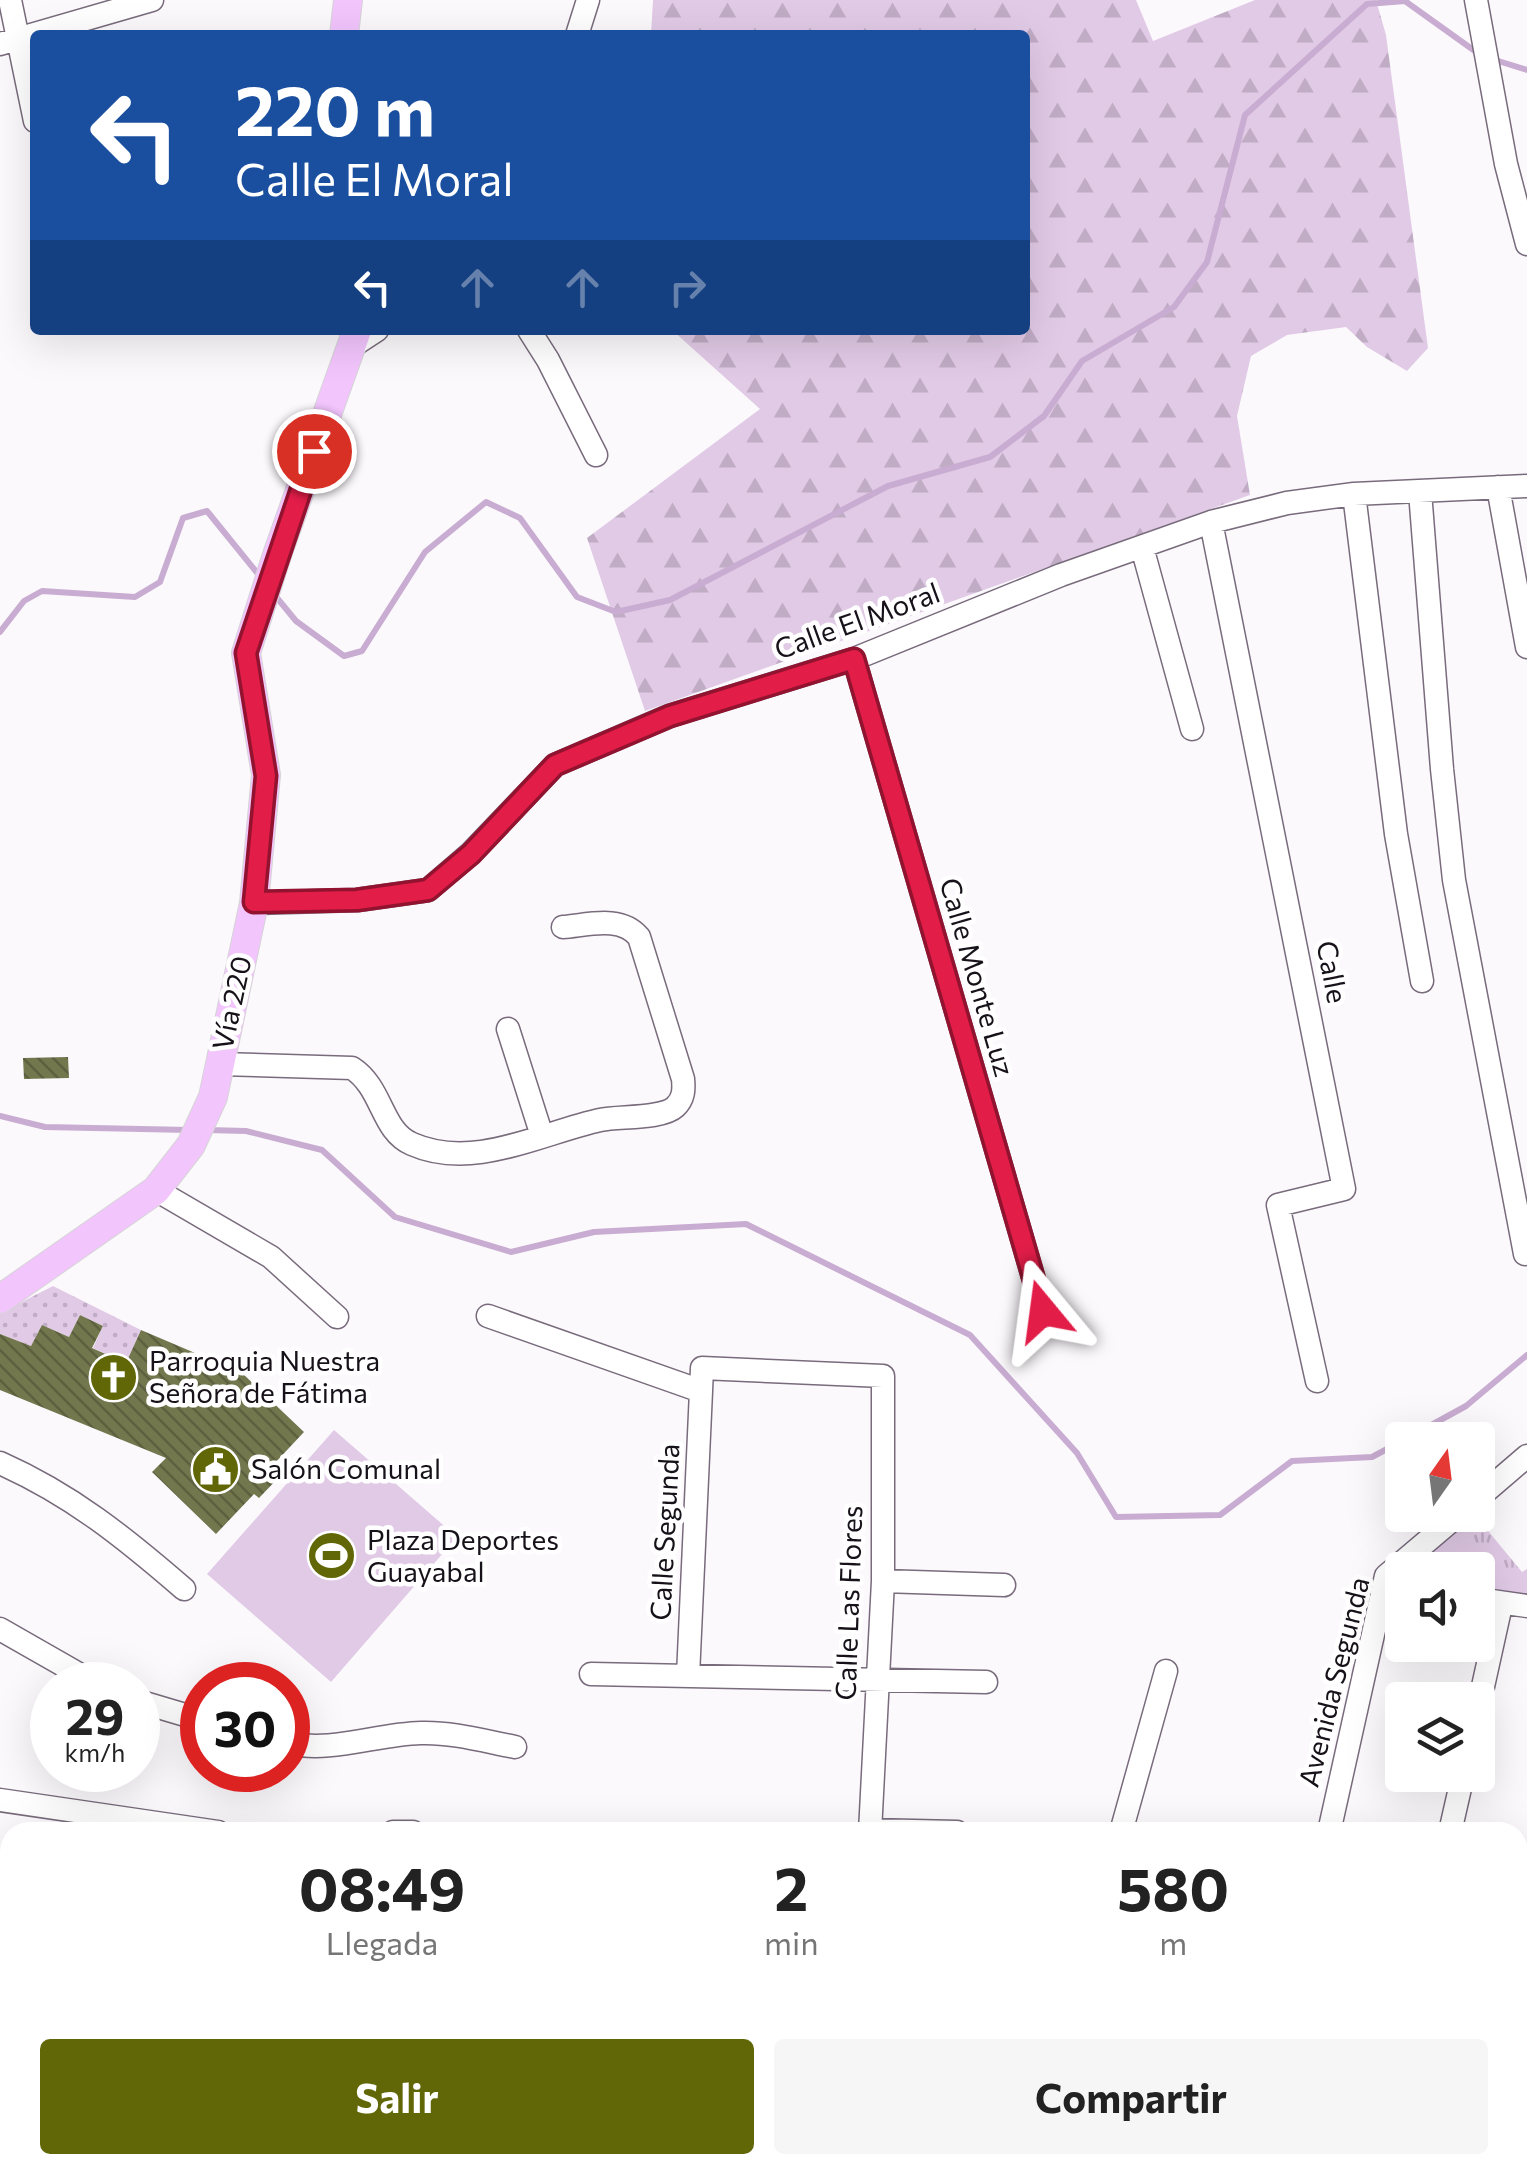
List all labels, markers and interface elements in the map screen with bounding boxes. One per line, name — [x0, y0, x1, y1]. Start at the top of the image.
text: 220 m — [235, 65, 435, 150]
icon: left — [70, 70, 200, 200]
text: Calle El Moral — [235, 150, 514, 205]
icon: left — [345, 260, 400, 315]
icon: ahead — [450, 260, 505, 315]
icon: ahead — [555, 260, 610, 315]
icon: right — [660, 260, 715, 315]
pin — [272, 409, 357, 494]
icon: arrive — [287, 424, 342, 479]
street label: Calle El Moral — [769, 574, 944, 666]
street label: Calle Monte Luz — [933, 874, 1023, 1080]
street label: Calle — [1310, 938, 1356, 1006]
street label: Vía 220 — [204, 953, 258, 1053]
position arrow — [991, 1259, 1095, 1363]
place label: Parroquia Nuestra Señora de Fátima — [149, 1343, 380, 1409]
church icon: Parroquia Nuestra Señora de Fátima — [88, 1351, 140, 1403]
north arrow — [1385, 1422, 1495, 1532]
map controls — [1385, 1422, 1495, 1792]
public building icon: Salón Comunal — [190, 1443, 242, 1495]
street label: Calle Segunda — [642, 1443, 686, 1621]
place label: Salón Comunal — [251, 1451, 441, 1485]
street label: Calle Las Flores — [828, 1505, 868, 1701]
place label: Plaza Deportes Guayabal — [367, 1522, 559, 1588]
sports icon: Plaza Deportes Guayabal — [306, 1530, 358, 1582]
button: sound — [1385, 1552, 1495, 1662]
street label: Avenida Segunda — [1291, 1573, 1376, 1790]
speed limit sign: 30 — [180, 1662, 310, 1792]
button: layers — [1385, 1682, 1495, 1792]
text: 29 — [65, 1684, 124, 1745]
text: km/h — [65, 1737, 125, 1767]
text: 08:49 — [299, 1850, 465, 1923]
text: 2 — [774, 1850, 808, 1923]
text: 580 — [1117, 1850, 1229, 1923]
text: Llegada — [326, 1922, 438, 1962]
text: min — [764, 1922, 819, 1962]
text: m — [1159, 1922, 1187, 1962]
button: Salir — [40, 2039, 754, 2154]
button: Compartir — [774, 2039, 1488, 2154]

